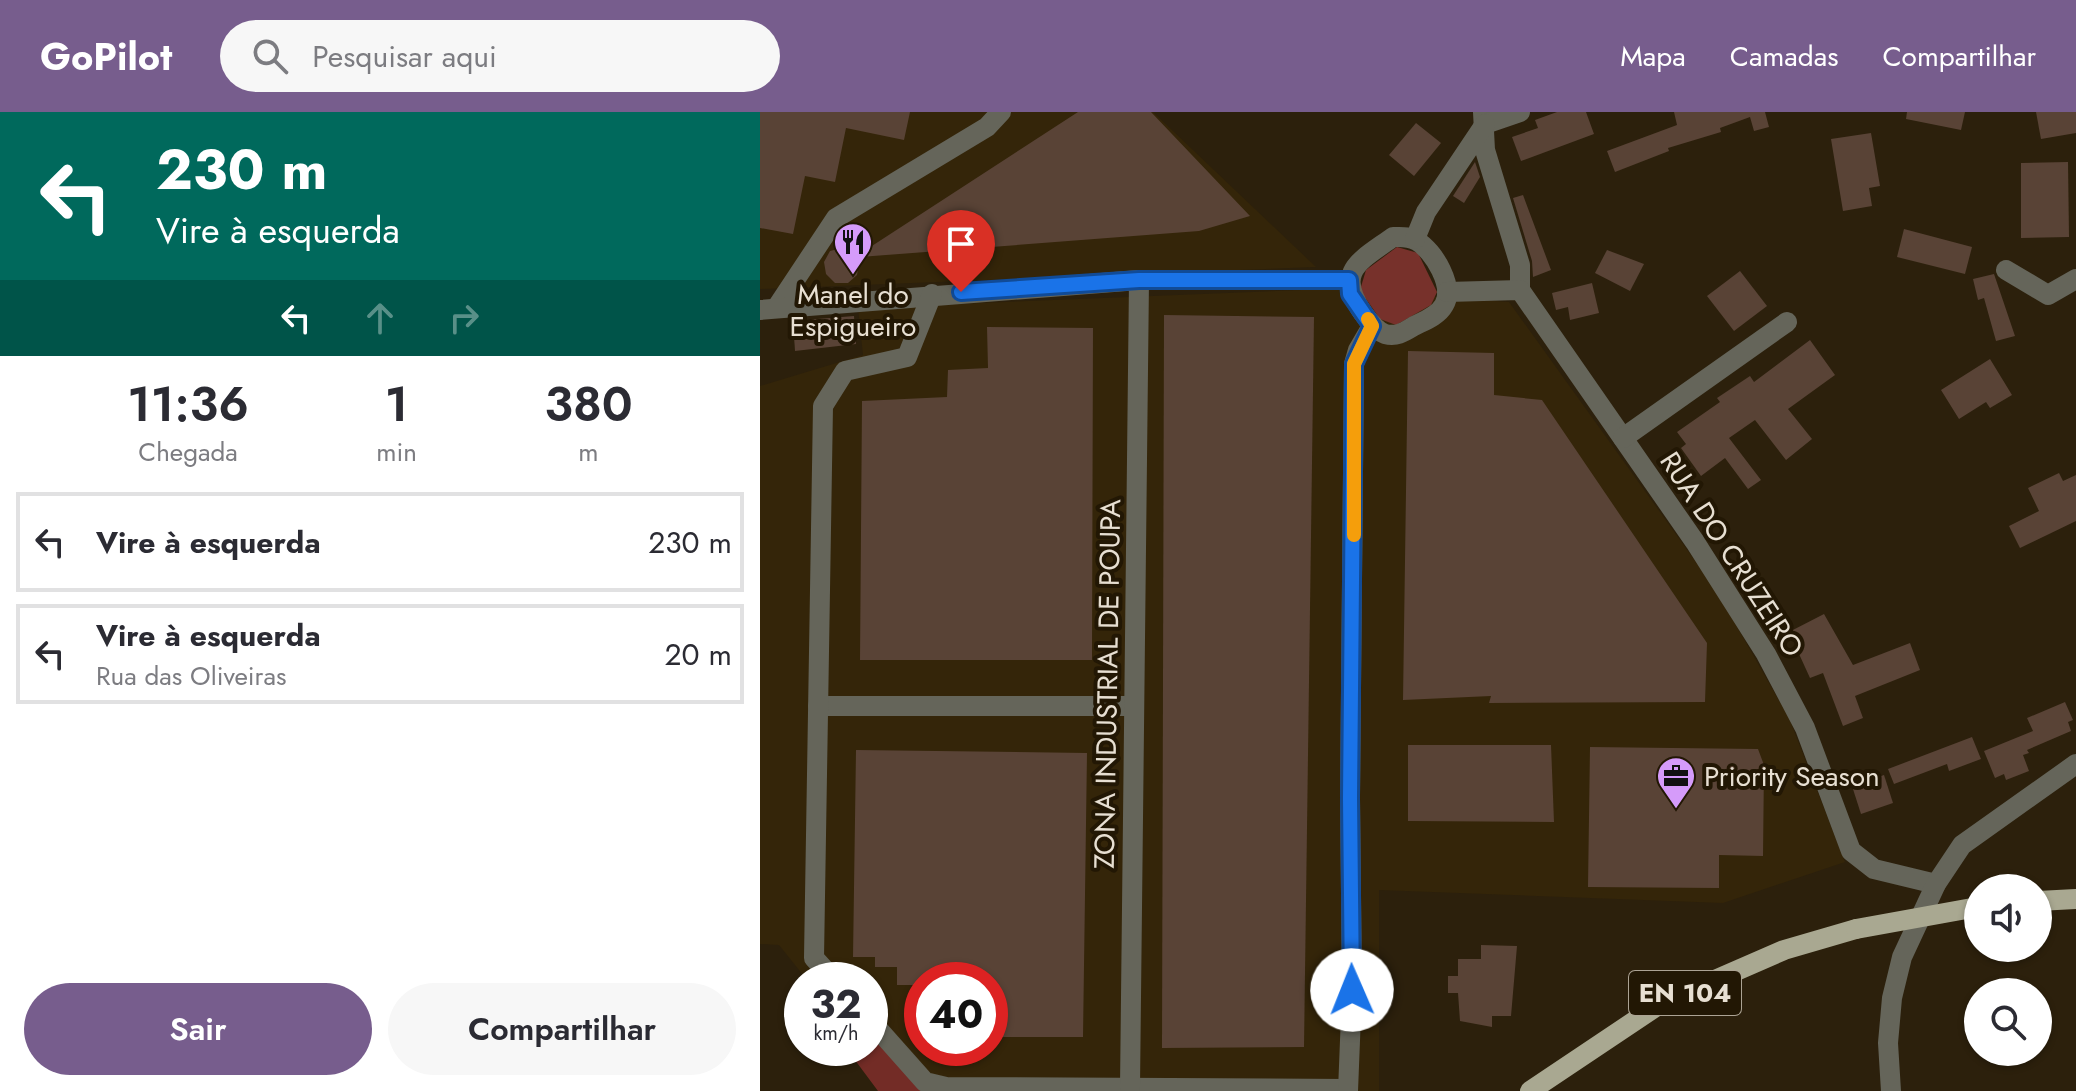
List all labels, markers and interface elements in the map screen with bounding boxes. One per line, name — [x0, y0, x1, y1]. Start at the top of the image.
search box — [220, 20, 780, 92]
text: GoPilot — [40, 29, 172, 84]
icon: search — [248, 34, 292, 78]
text: Pesquisar aqui — [312, 35, 497, 78]
text: Mapa — [1620, 36, 1686, 77]
text: Camadas — [1730, 36, 1838, 77]
text: Compartilhar — [1882, 36, 2036, 77]
text: 230 m — [156, 129, 327, 210]
icon: left — [24, 144, 128, 248]
text: Vire à esquerda — [156, 204, 400, 256]
pin — [927, 210, 995, 292]
restaurant icon: Manel do Espigueiro — [832, 221, 874, 276]
icon: arrive — [939, 222, 983, 266]
place label: Manel do Espigueiro — [790, 274, 916, 347]
icon: left — [274, 296, 318, 340]
icon: ahead — [358, 296, 402, 340]
icon: right — [442, 296, 486, 340]
text: 11:36 — [127, 370, 249, 439]
text: 1 — [385, 370, 408, 439]
text: 380 — [544, 370, 633, 439]
text: Chegada — [138, 433, 238, 471]
text: min — [376, 433, 417, 471]
text: m — [578, 433, 599, 471]
street label: RUA DO CRUZEIRO — [1650, 444, 1813, 665]
street label: ZONA INDUSTRIAL DE POUPA — [1084, 498, 1131, 869]
icon: left — [28, 520, 72, 564]
text: Vire à esquerda — [96, 521, 321, 564]
text: 230 m — [648, 521, 732, 564]
text: Vire à esquerda — [96, 614, 321, 657]
icon: left — [28, 632, 72, 676]
text: 20 m — [665, 633, 732, 676]
text: Rua das Oliveiras — [96, 657, 287, 695]
office icon: Priority Season — [1655, 755, 1697, 810]
place label: Priority Season — [1704, 756, 1880, 797]
map controls — [1964, 874, 2052, 1066]
button: sound — [1964, 874, 2052, 962]
position arrow — [1310, 948, 1394, 1032]
speed limit sign: 40 — [904, 962, 1008, 1066]
road number: EN 104 — [1629, 971, 1741, 1015]
text: 32 — [810, 975, 862, 1033]
button: search — [1964, 978, 2052, 1066]
button: Sair — [24, 983, 372, 1075]
button: Compartilhar — [388, 983, 736, 1075]
text: km/h — [813, 1019, 859, 1048]

